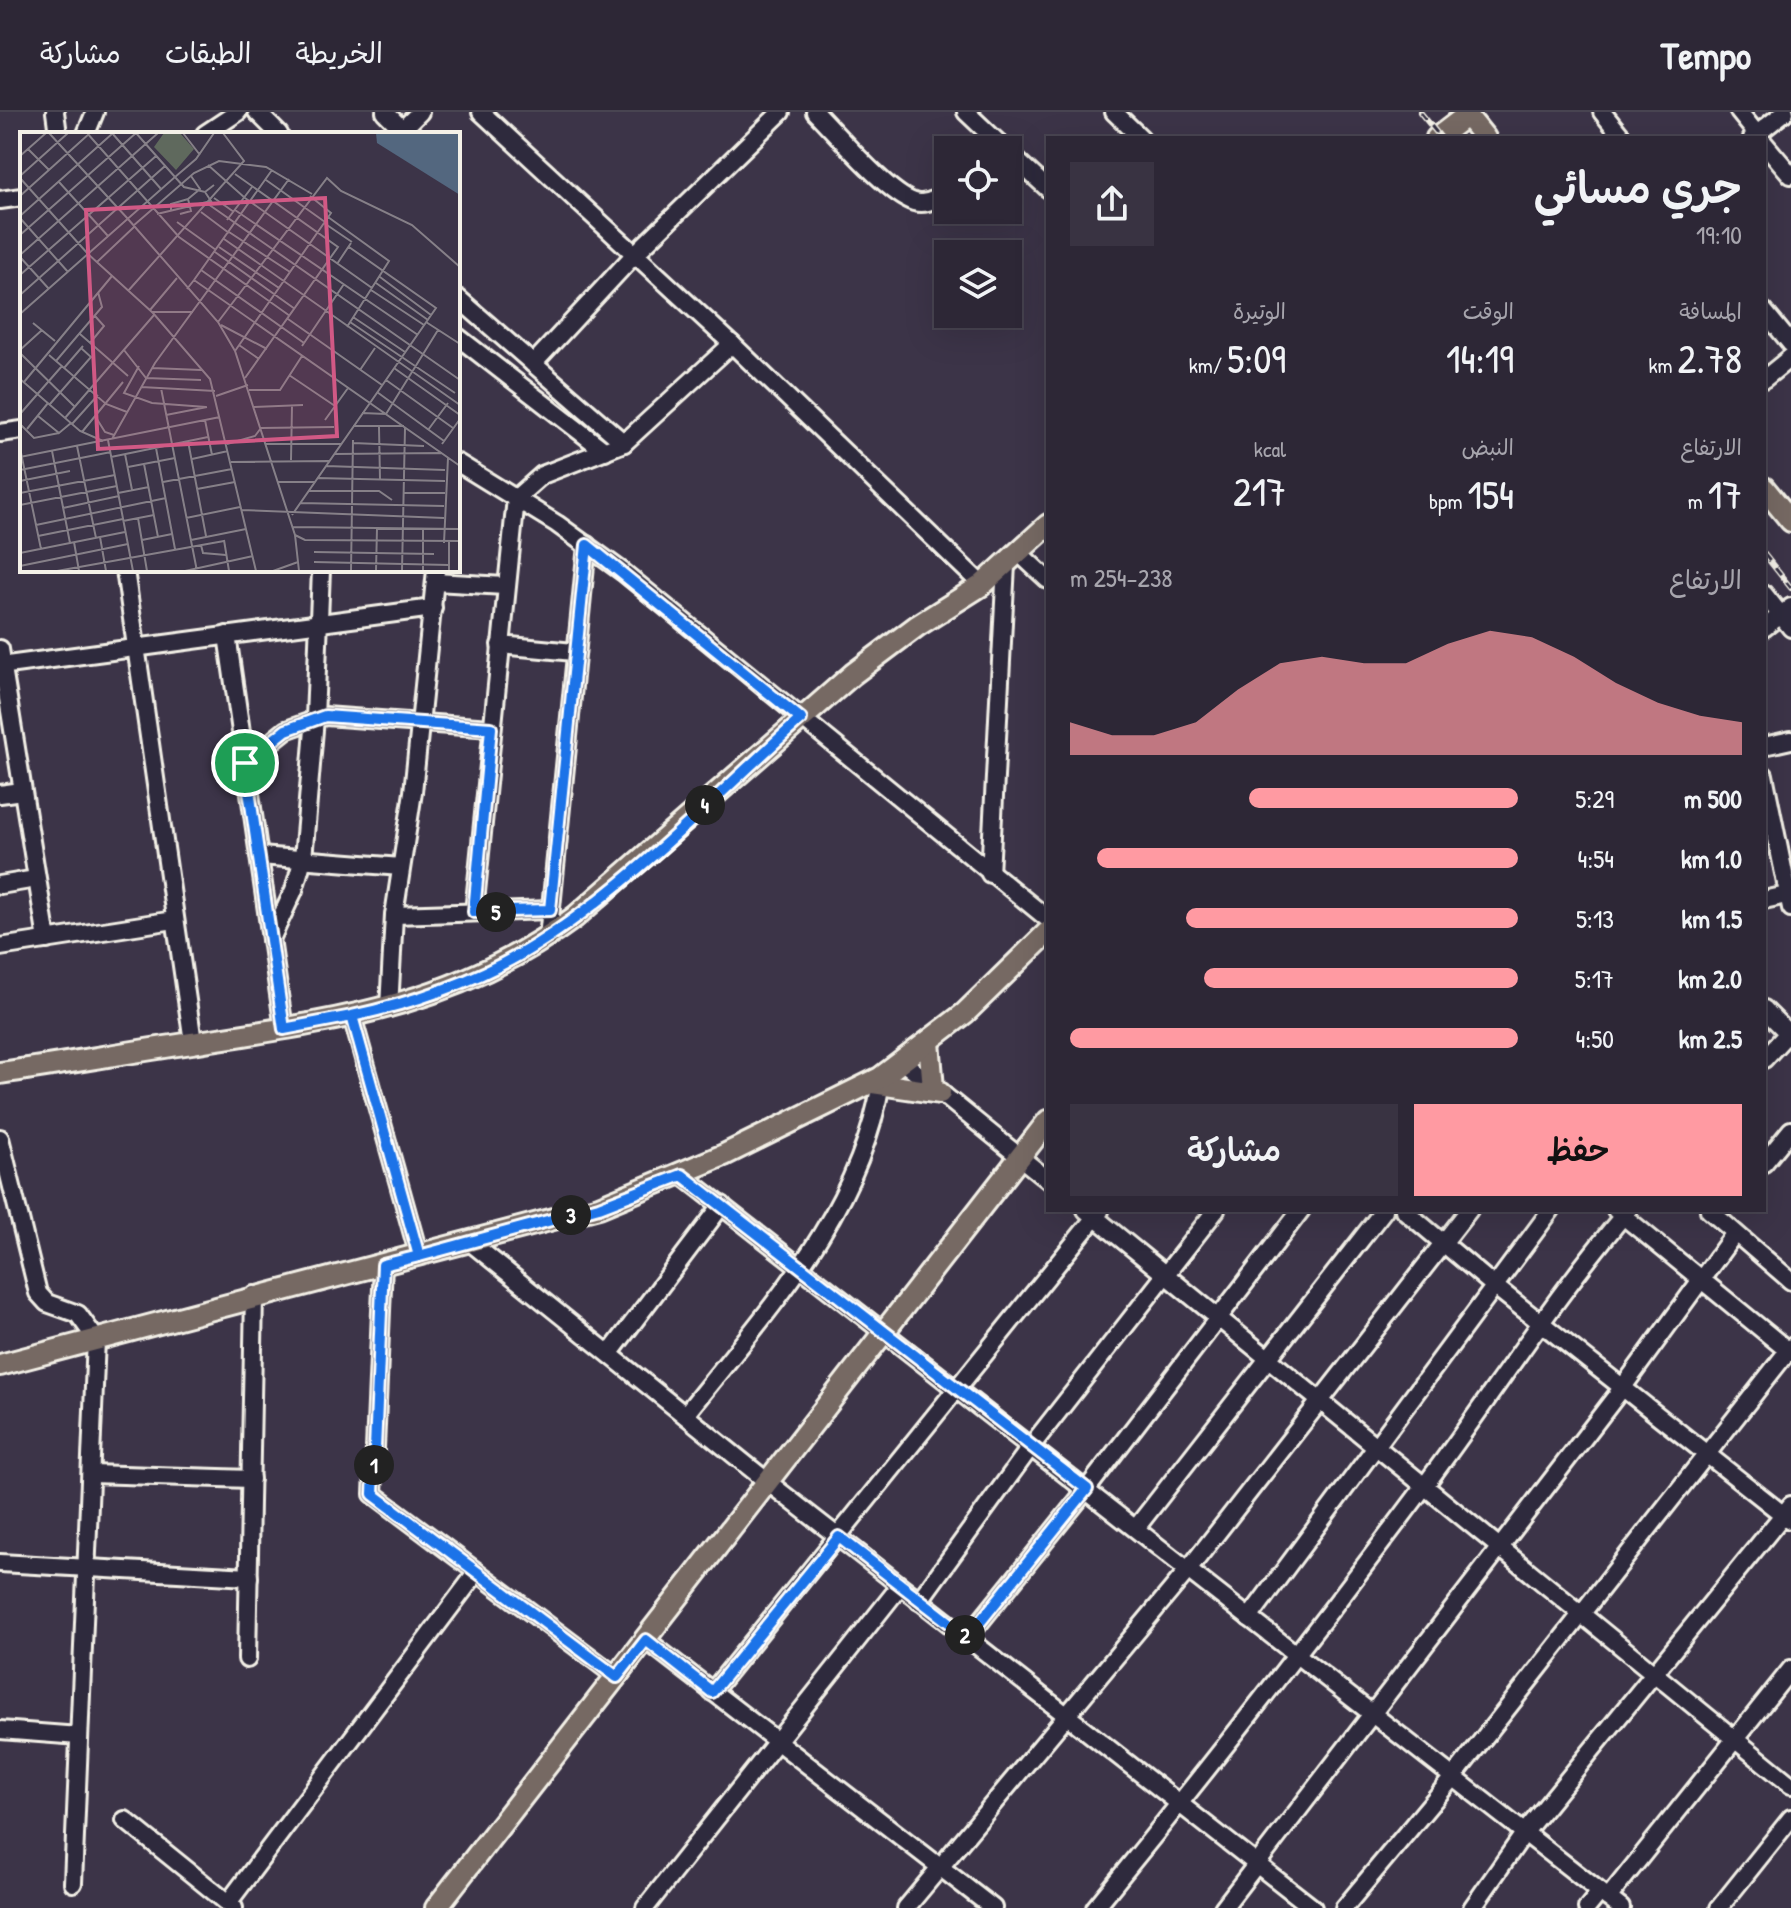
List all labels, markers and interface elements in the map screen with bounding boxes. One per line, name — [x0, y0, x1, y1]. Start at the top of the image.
text: Tempo — [1661, 29, 1751, 81]
text: مشاركة — [40, 34, 121, 72]
text: الطبقات — [165, 34, 251, 72]
text: الخريطة — [295, 34, 383, 72]
inset map — [20, 132, 460, 572]
map controls — [934, 136, 1022, 328]
button: locate — [934, 136, 1022, 224]
text: جري مسائي — [1534, 157, 1742, 217]
button: share — [1070, 162, 1154, 246]
text: 19:10 — [1696, 217, 1742, 252]
button: layers — [934, 240, 1022, 328]
text: الوتيرة — [1233, 296, 1286, 326]
text: الوقت — [1463, 296, 1514, 326]
text: المسافة — [1679, 296, 1742, 326]
text: 5:09 — [1227, 331, 1286, 385]
text: 14:19 — [1446, 331, 1514, 385]
text: 2.78 — [1678, 331, 1742, 385]
text: /km — [1189, 350, 1227, 380]
text: km — [1648, 350, 1678, 380]
text: النبض — [1461, 432, 1514, 462]
text: الارتفاع — [1680, 432, 1742, 462]
text: kcal — [1254, 434, 1286, 464]
text: 217 — [1233, 464, 1286, 518]
text: 154 — [1468, 467, 1514, 521]
text: 17 — [1708, 467, 1742, 521]
text: bpm — [1429, 486, 1468, 516]
text: m — [1688, 486, 1708, 516]
text: 238–254 m — [1070, 560, 1173, 595]
text: الارتفاع — [1669, 562, 1742, 597]
pin — [211, 729, 279, 797]
icon: arrive — [223, 741, 267, 785]
text: 5:29 — [1575, 781, 1614, 816]
text: 500 m — [1684, 781, 1742, 816]
pin: 4 — [685, 785, 725, 825]
text: 4 — [701, 790, 709, 820]
text: 4:54 — [1577, 841, 1614, 876]
text: 1.0 km — [1681, 841, 1742, 876]
pin: 5 — [476, 892, 516, 932]
text: 5 — [491, 897, 501, 927]
text: 5:13 — [1576, 901, 1614, 936]
text: 1.5 km — [1682, 901, 1742, 936]
text: 5:17 — [1575, 961, 1614, 996]
text: 2.0 km — [1678, 961, 1742, 996]
text: 4:50 — [1576, 1021, 1614, 1056]
text: 2.5 km — [1679, 1021, 1742, 1056]
button: مشاركة — [1070, 1104, 1398, 1196]
button: حفظ — [1414, 1104, 1742, 1196]
pin: 3 — [551, 1195, 591, 1235]
text: 3 — [566, 1200, 576, 1230]
pin: 1 — [354, 1445, 394, 1485]
text: 1 — [370, 1450, 378, 1480]
pin: 2 — [945, 1615, 985, 1655]
text: 2 — [960, 1620, 970, 1650]

